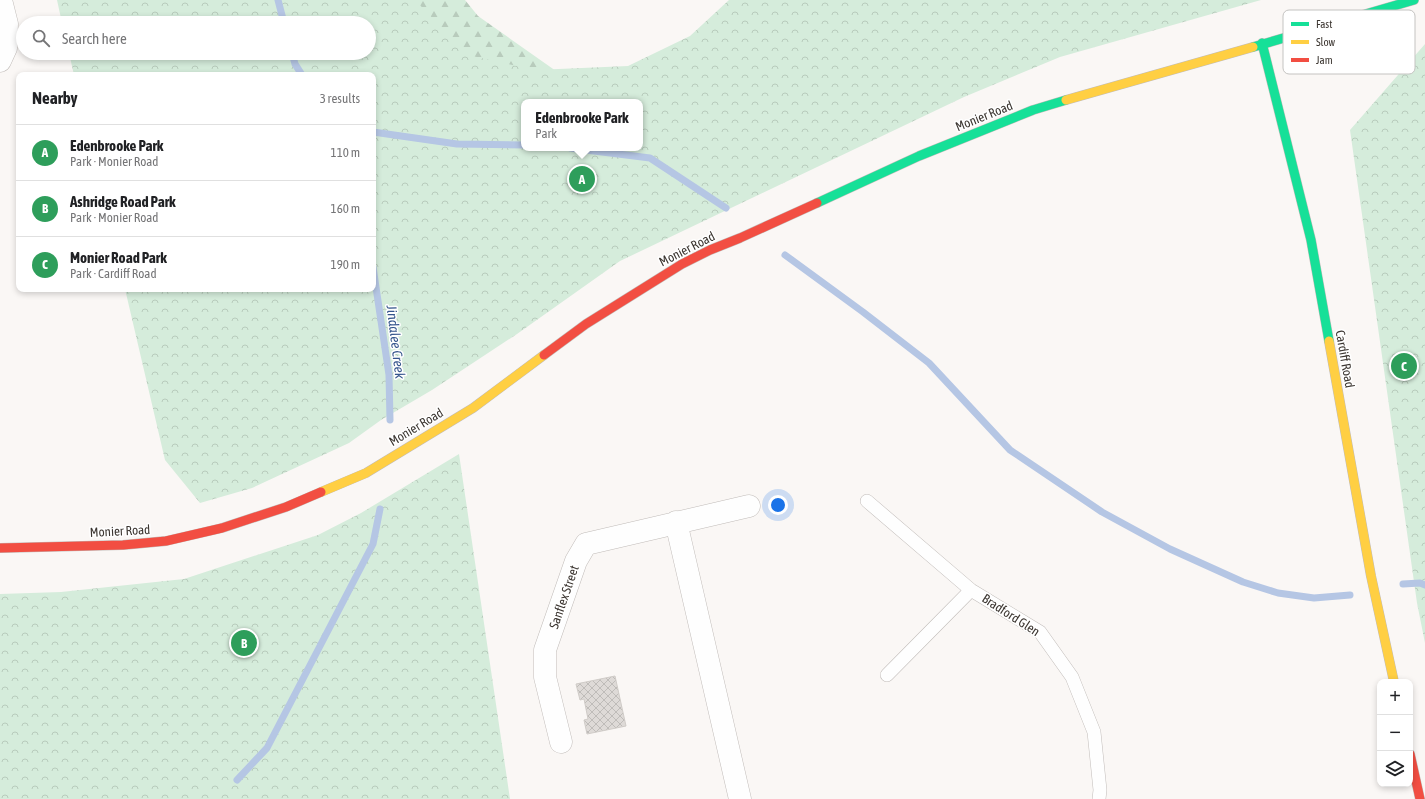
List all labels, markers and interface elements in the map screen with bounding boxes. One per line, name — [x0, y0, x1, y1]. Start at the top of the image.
legend — [1283, 10, 1415, 74]
search box — [16, 16, 376, 60]
text: Fast — [1316, 18, 1332, 30]
icon: search — [30, 27, 52, 49]
text: Search here — [62, 30, 127, 47]
text: Slow — [1316, 36, 1335, 48]
text: Jam — [1316, 54, 1333, 66]
text: Nearby — [32, 88, 78, 108]
text: 3 results — [320, 91, 360, 106]
street label: Monier Road — [953, 98, 1015, 134]
popup — [521, 99, 643, 151]
text: Edenbrooke Park — [535, 109, 629, 126]
text: Park — [535, 126, 557, 141]
text: Edenbrooke Park — [70, 137, 163, 154]
text: A — [42, 145, 48, 160]
text: 110 m — [331, 145, 360, 160]
text: Park · Monier Road — [70, 154, 159, 169]
pin: A — [569, 164, 595, 194]
text: Ashridge Road Park — [70, 193, 176, 210]
text: B — [42, 201, 48, 216]
text: 160 m — [331, 201, 360, 216]
text: Park · Monier Road — [70, 210, 159, 225]
street label: Monier Road — [657, 229, 717, 269]
text: Monier Road Park — [70, 249, 167, 266]
text: C — [42, 257, 48, 272]
text: 190 m — [331, 257, 360, 272]
text: Park · Cardiff Road — [70, 266, 157, 281]
water label: Jindalee Creek — [383, 303, 409, 381]
street label: Cardiff Road — [1333, 329, 1357, 389]
pin: C — [1391, 351, 1417, 381]
street label: Monier Road — [386, 405, 446, 449]
your location — [768, 495, 788, 515]
street label: Monier Road — [89, 522, 151, 540]
street label: Sanflex Street — [546, 563, 582, 631]
street label: Bradford Glen — [979, 591, 1043, 639]
pin: B — [231, 628, 257, 658]
map controls — [1377, 679, 1413, 787]
button: + — [1377, 679, 1413, 715]
button: − — [1377, 715, 1413, 751]
button: layers — [1377, 751, 1413, 787]

